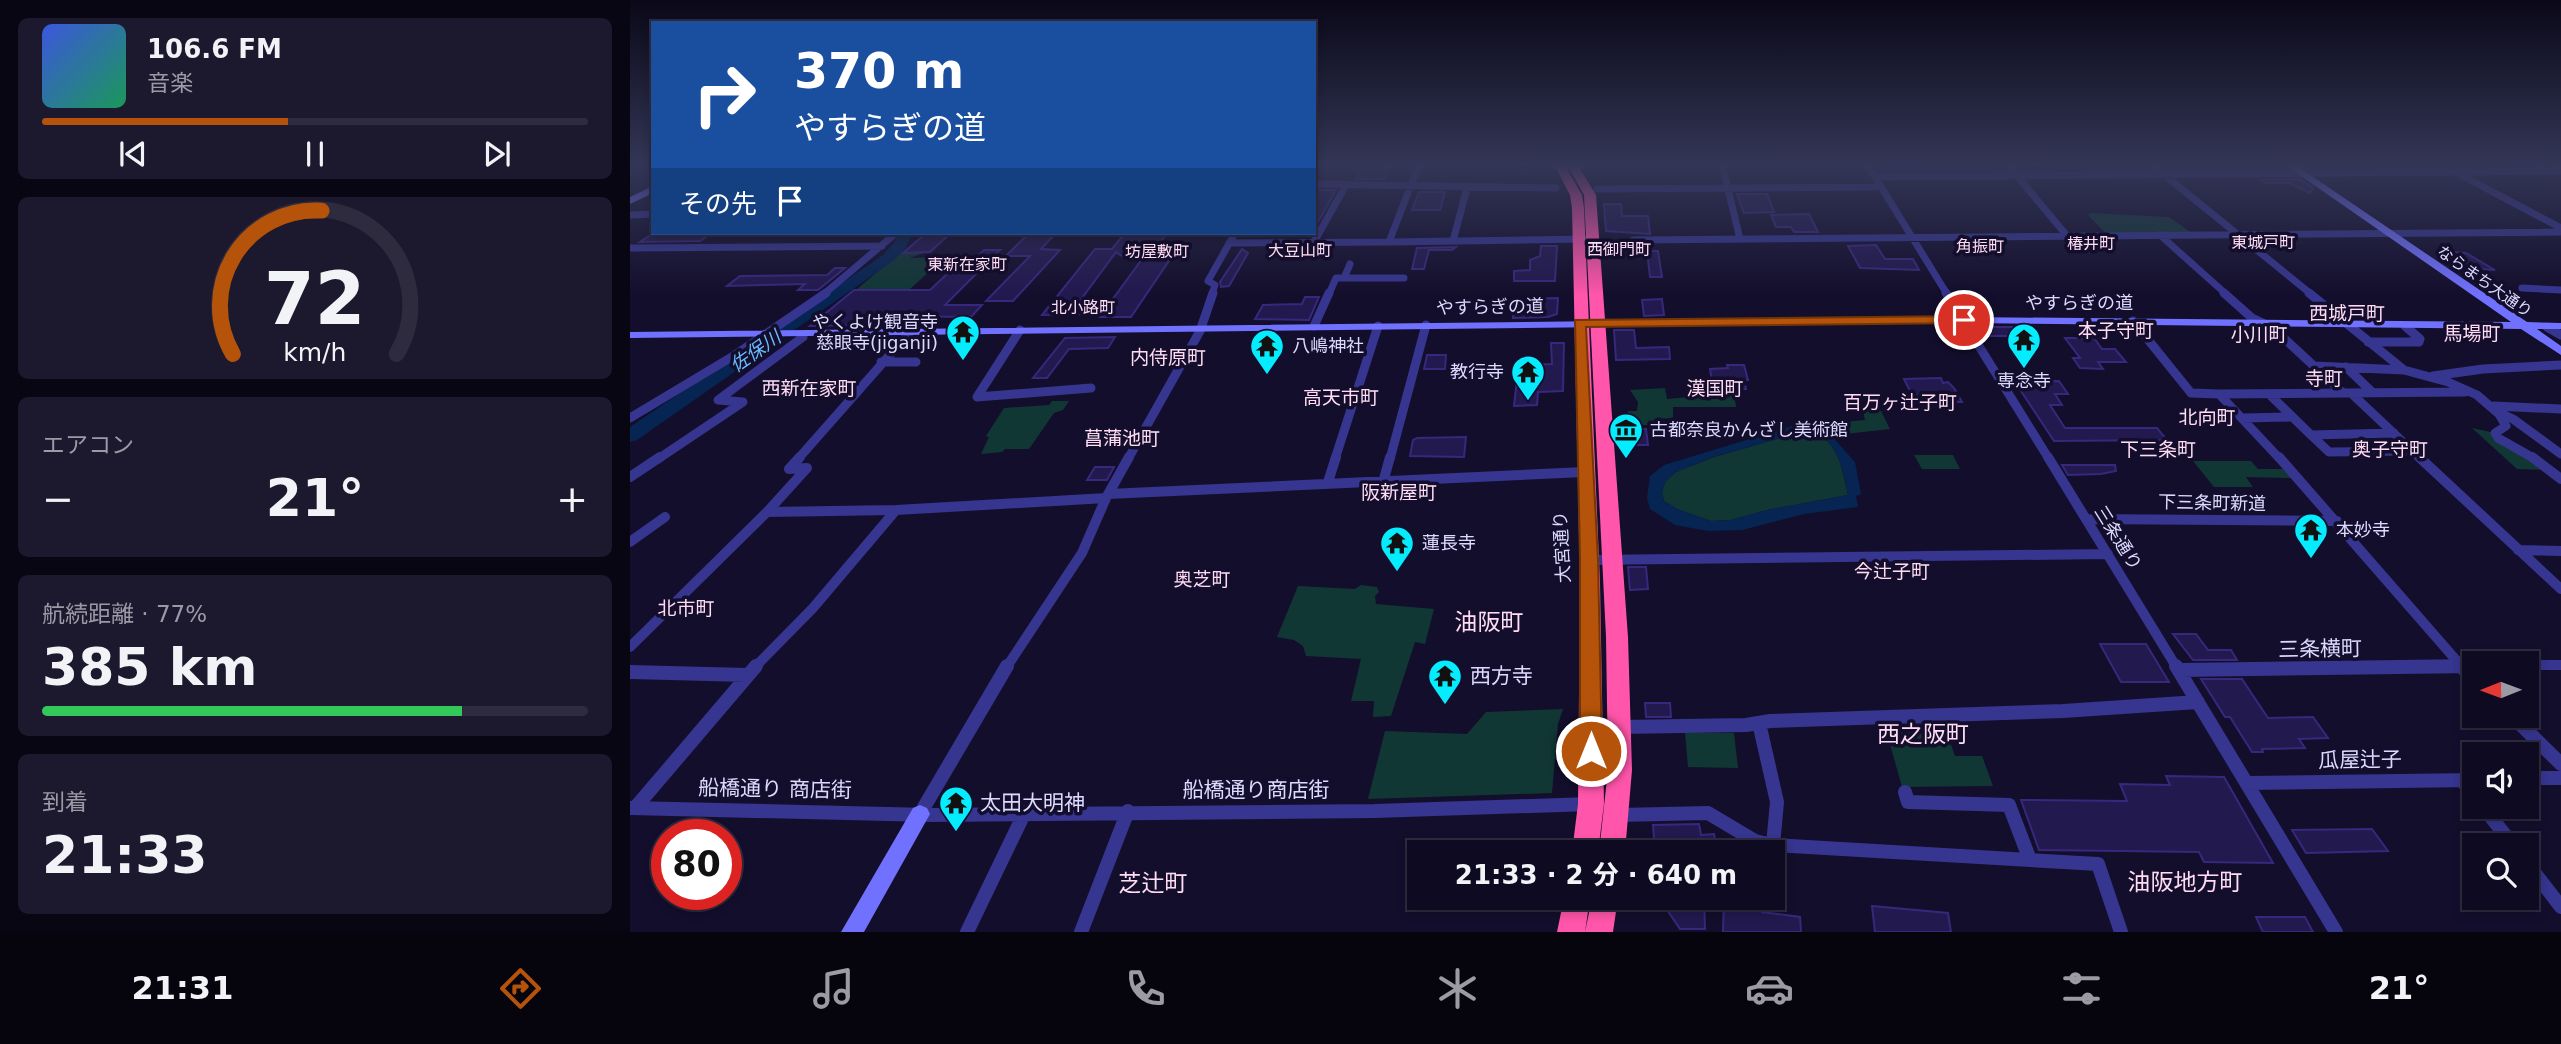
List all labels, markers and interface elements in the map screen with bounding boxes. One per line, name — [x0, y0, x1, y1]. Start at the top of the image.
text: 106.6 FM — [147, 34, 282, 64]
text: 370 m — [794, 43, 964, 100]
icon: right — [679, 49, 770, 140]
text: 音楽 — [147, 70, 193, 96]
text: やすらぎの道 — [794, 109, 986, 147]
icon: previous — [114, 135, 152, 173]
icon: pause — [296, 135, 334, 173]
icon: next — [478, 135, 516, 173]
icon: arrive — [771, 182, 809, 220]
text: その先 — [679, 189, 757, 219]
district label: 東城戸町 — [2231, 233, 2295, 252]
district label: 椿井町 — [2067, 234, 2115, 253]
district label: 角振町 — [1956, 237, 2004, 256]
district label: 西御門町 — [1587, 240, 1651, 259]
district label: 大豆山町 — [1268, 241, 1332, 260]
district label: 坊屋敷町 — [1125, 242, 1189, 261]
street label: ならまち大通り — [2433, 242, 2536, 321]
district label: 東新在家町 — [927, 255, 1007, 274]
text: 72 — [264, 256, 366, 341]
pin — [1934, 290, 1994, 350]
street label: やすらぎの道 — [2025, 292, 2133, 313]
street label: やすらぎの道 — [1436, 295, 1544, 318]
district label: 北小路町 — [1051, 298, 1115, 317]
icon: arrive — [1945, 301, 1983, 339]
district label: 西城戸町 — [2309, 302, 2385, 324]
place label: やくよけ観音寺 慈眼寺(jiganji) — [812, 311, 938, 353]
temple icon: やくよけ観音寺 慈眼寺(jiganji) — [944, 313, 982, 362]
district label: 本子守町 — [2078, 319, 2154, 341]
temple icon: 専念寺 — [2005, 321, 2043, 370]
district label: 馬場町 — [2443, 322, 2501, 344]
district label: 小川町 — [2230, 323, 2288, 345]
water label: 佐保川 — [725, 324, 786, 376]
temple icon: 八嶋神社 — [1248, 327, 1286, 376]
place label: 八嶋神社 — [1292, 335, 1364, 356]
text: km/h — [283, 337, 347, 366]
district label: 内侍原町 — [1130, 346, 1206, 368]
temple icon: 教行寺 — [1509, 353, 1547, 402]
place label: 教行寺 — [1450, 361, 1504, 382]
district label: 寺町 — [2305, 367, 2343, 389]
place label: 専念寺 — [1997, 370, 2051, 391]
district label: 西新在家町 — [761, 377, 857, 399]
district label: 漢国町 — [1686, 377, 1744, 399]
district label: 高天市町 — [1303, 386, 1379, 408]
district label: 百万ヶ辻子町 — [1843, 391, 1957, 413]
district label: 北向町 — [2178, 406, 2236, 428]
museum icon: 古都奈良かんざし美術館 — [1607, 411, 1645, 460]
place label: 古都奈良かんざし美術館 — [1650, 419, 1848, 440]
district label: 菖蒲池町 — [1084, 427, 1160, 449]
text: エアコン — [42, 432, 134, 458]
district label: 下三条町 — [2120, 438, 2196, 460]
district label: 奥子守町 — [2352, 438, 2428, 460]
text: 21° — [266, 468, 364, 528]
text: − — [42, 477, 74, 521]
text: + — [556, 477, 588, 521]
district label: 阪新屋町 — [1361, 481, 1437, 503]
street label: 下三条町新道 — [2158, 491, 2266, 514]
street label: 三条通り — [2090, 502, 2146, 574]
street label: 大宮通り — [1549, 511, 1574, 584]
temple icon: 本妙寺 — [2292, 511, 2330, 560]
place label: 本妙寺 — [2336, 519, 2390, 540]
temple icon: 蓮長寺 — [1378, 524, 1416, 573]
place label: 蓮長寺 — [1422, 532, 1476, 553]
district label: 今辻子町 — [1854, 560, 1930, 582]
district label: 奥芝町 — [1173, 568, 1231, 590]
district label: 北市町 — [657, 597, 715, 619]
text: 航続距離 · 77% — [42, 601, 207, 627]
district label: 油阪町 — [1455, 609, 1524, 635]
street label: 三条横町 — [2278, 636, 2362, 662]
text: 385 km — [42, 637, 257, 697]
north arrow — [2462, 651, 2539, 728]
map controls — [2462, 651, 2539, 910]
temple icon: 西方寺 — [1426, 657, 1464, 706]
place label: 西方寺 — [1470, 664, 1533, 688]
position arrow — [1554, 714, 1628, 788]
district label: 西之阪町 — [1877, 721, 1969, 747]
button: sound — [2462, 742, 2539, 819]
street label: 瓜屋辻子 — [2318, 747, 2402, 773]
street label: 船橋通り 商店街 — [698, 776, 852, 802]
street label: 船橋通り商店街 — [1183, 778, 1330, 802]
temple icon: 太田大明神 — [937, 784, 975, 833]
text: 到着 — [42, 789, 88, 815]
place label: 太田大明神 — [980, 791, 1085, 815]
speed limit sign: 80 — [651, 819, 742, 910]
text: 21:33 — [42, 825, 208, 885]
button: search — [2462, 833, 2539, 910]
text: 21:33 · 2 分 · 640 m — [1455, 860, 1737, 890]
district label: 油阪地方町 — [2128, 869, 2243, 895]
district label: 芝辻町 — [1119, 870, 1188, 896]
icon: directions — [496, 964, 545, 1013]
icon: music — [809, 964, 858, 1013]
icon: phone — [1121, 964, 1170, 1013]
icon: climate — [1433, 964, 1482, 1013]
icon: car — [1745, 964, 1794, 1013]
icon: filters — [2057, 964, 2106, 1013]
text: 21:31 — [132, 969, 233, 1007]
text: 21° — [2369, 969, 2429, 1007]

